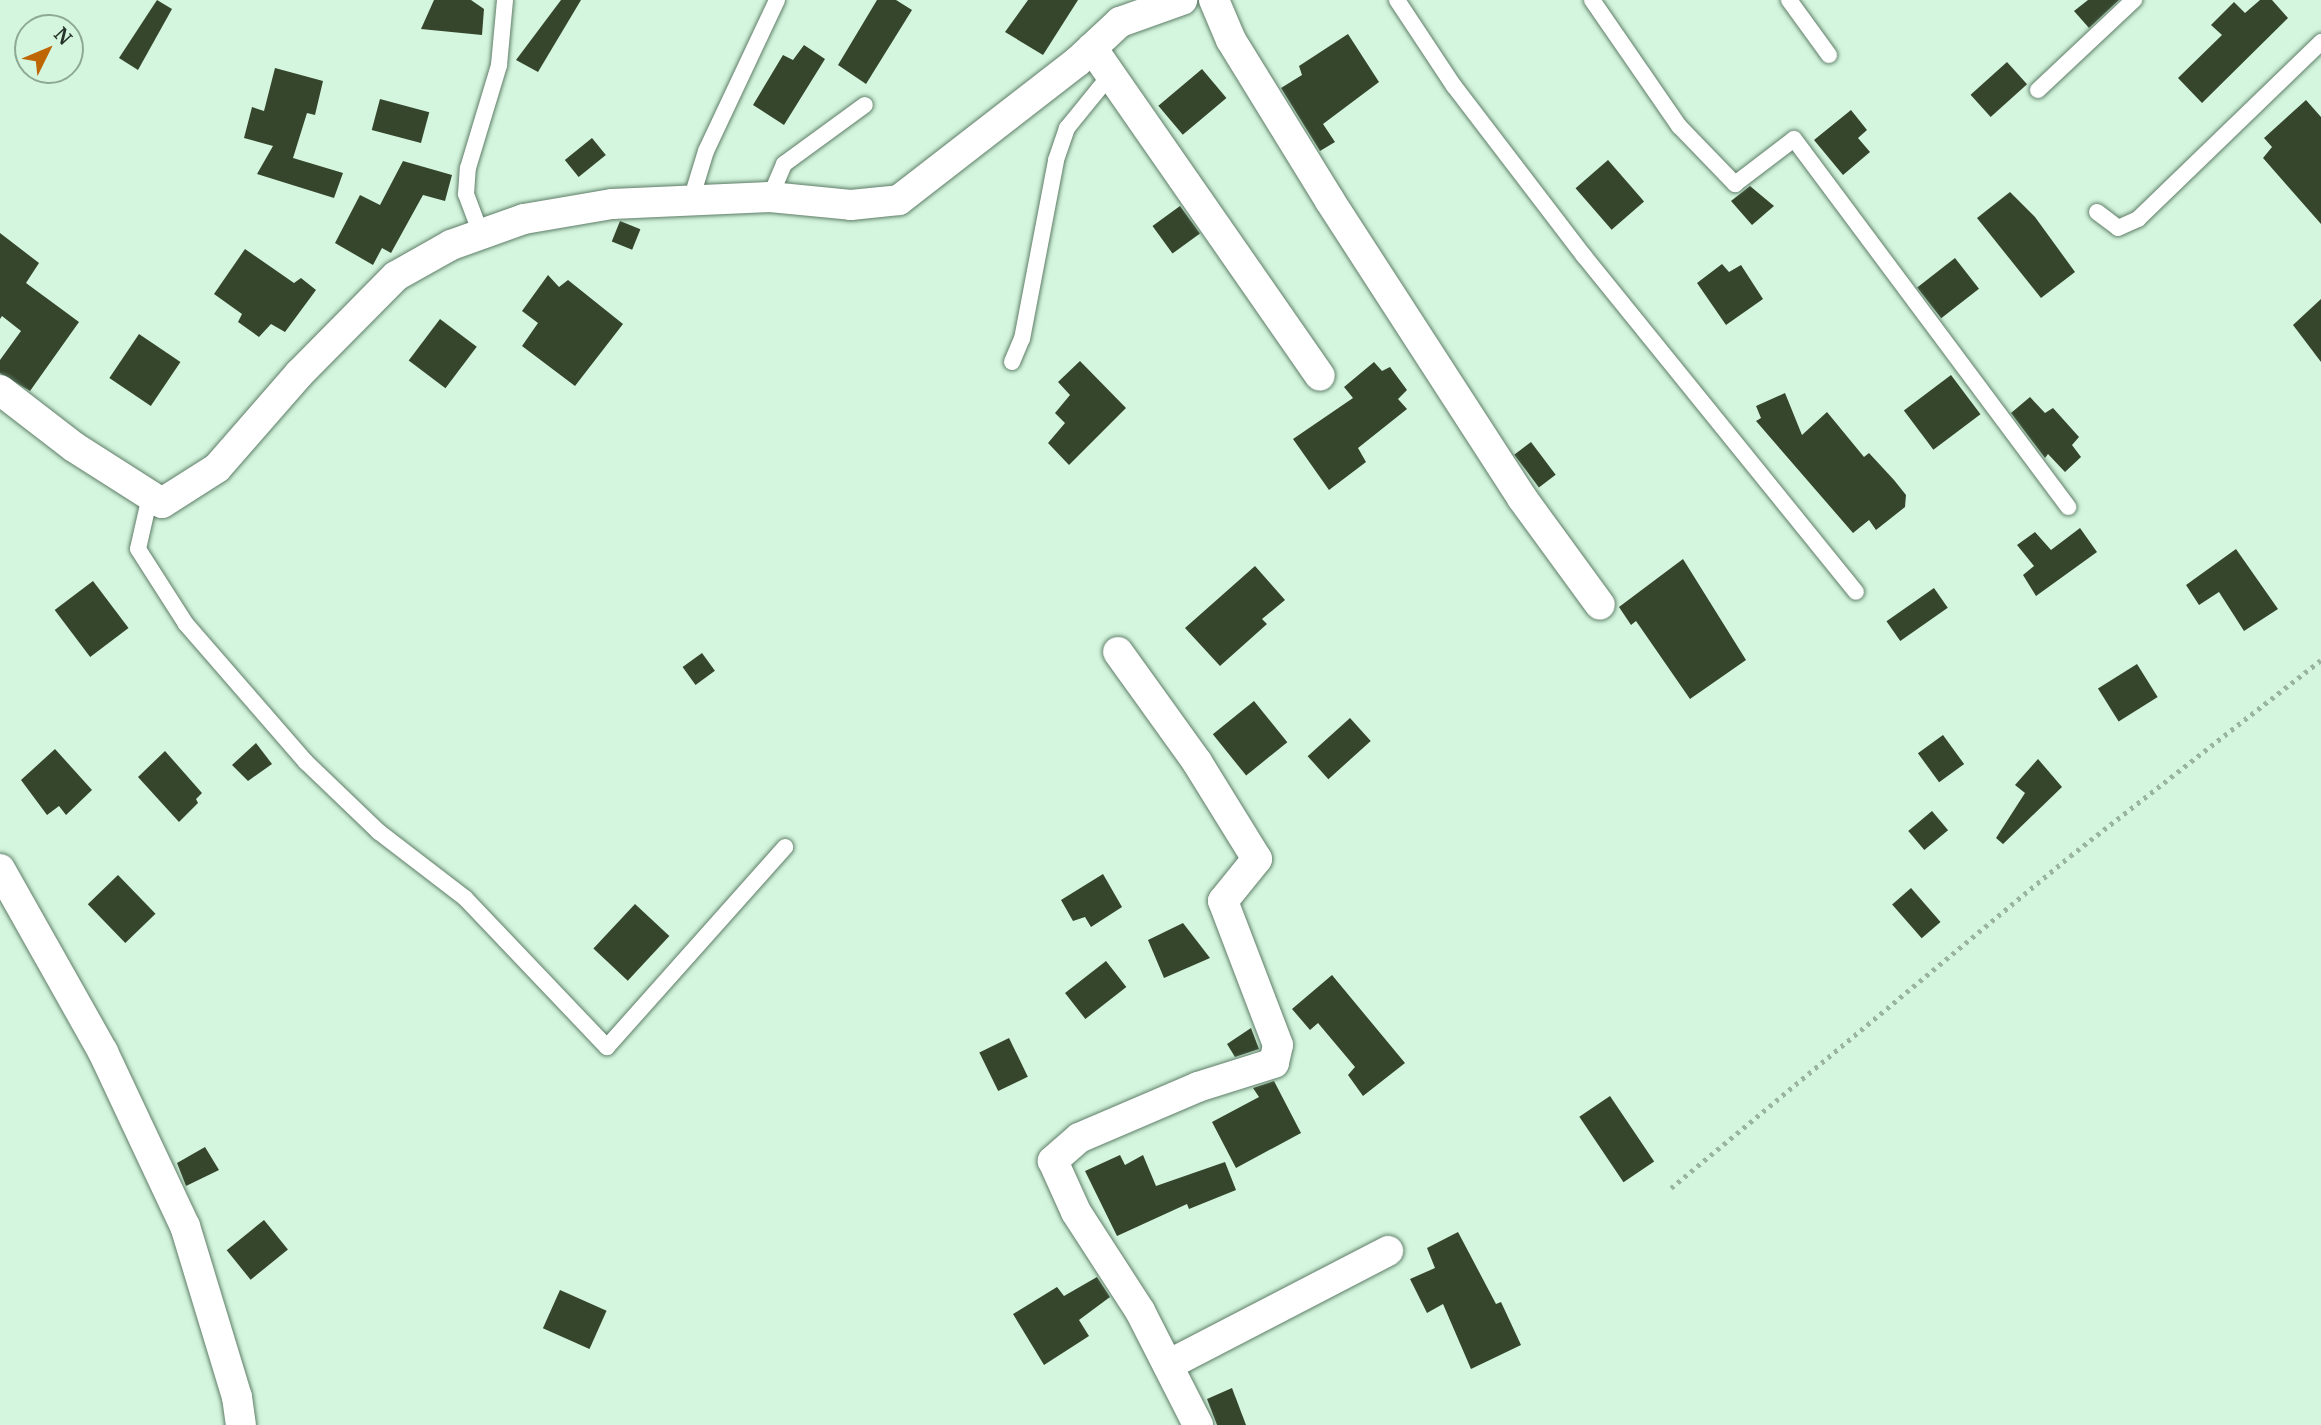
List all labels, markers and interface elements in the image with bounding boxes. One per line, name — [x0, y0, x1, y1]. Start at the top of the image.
north arrow — [14, 14, 84, 84]
text: N — [49, 22, 77, 50]

